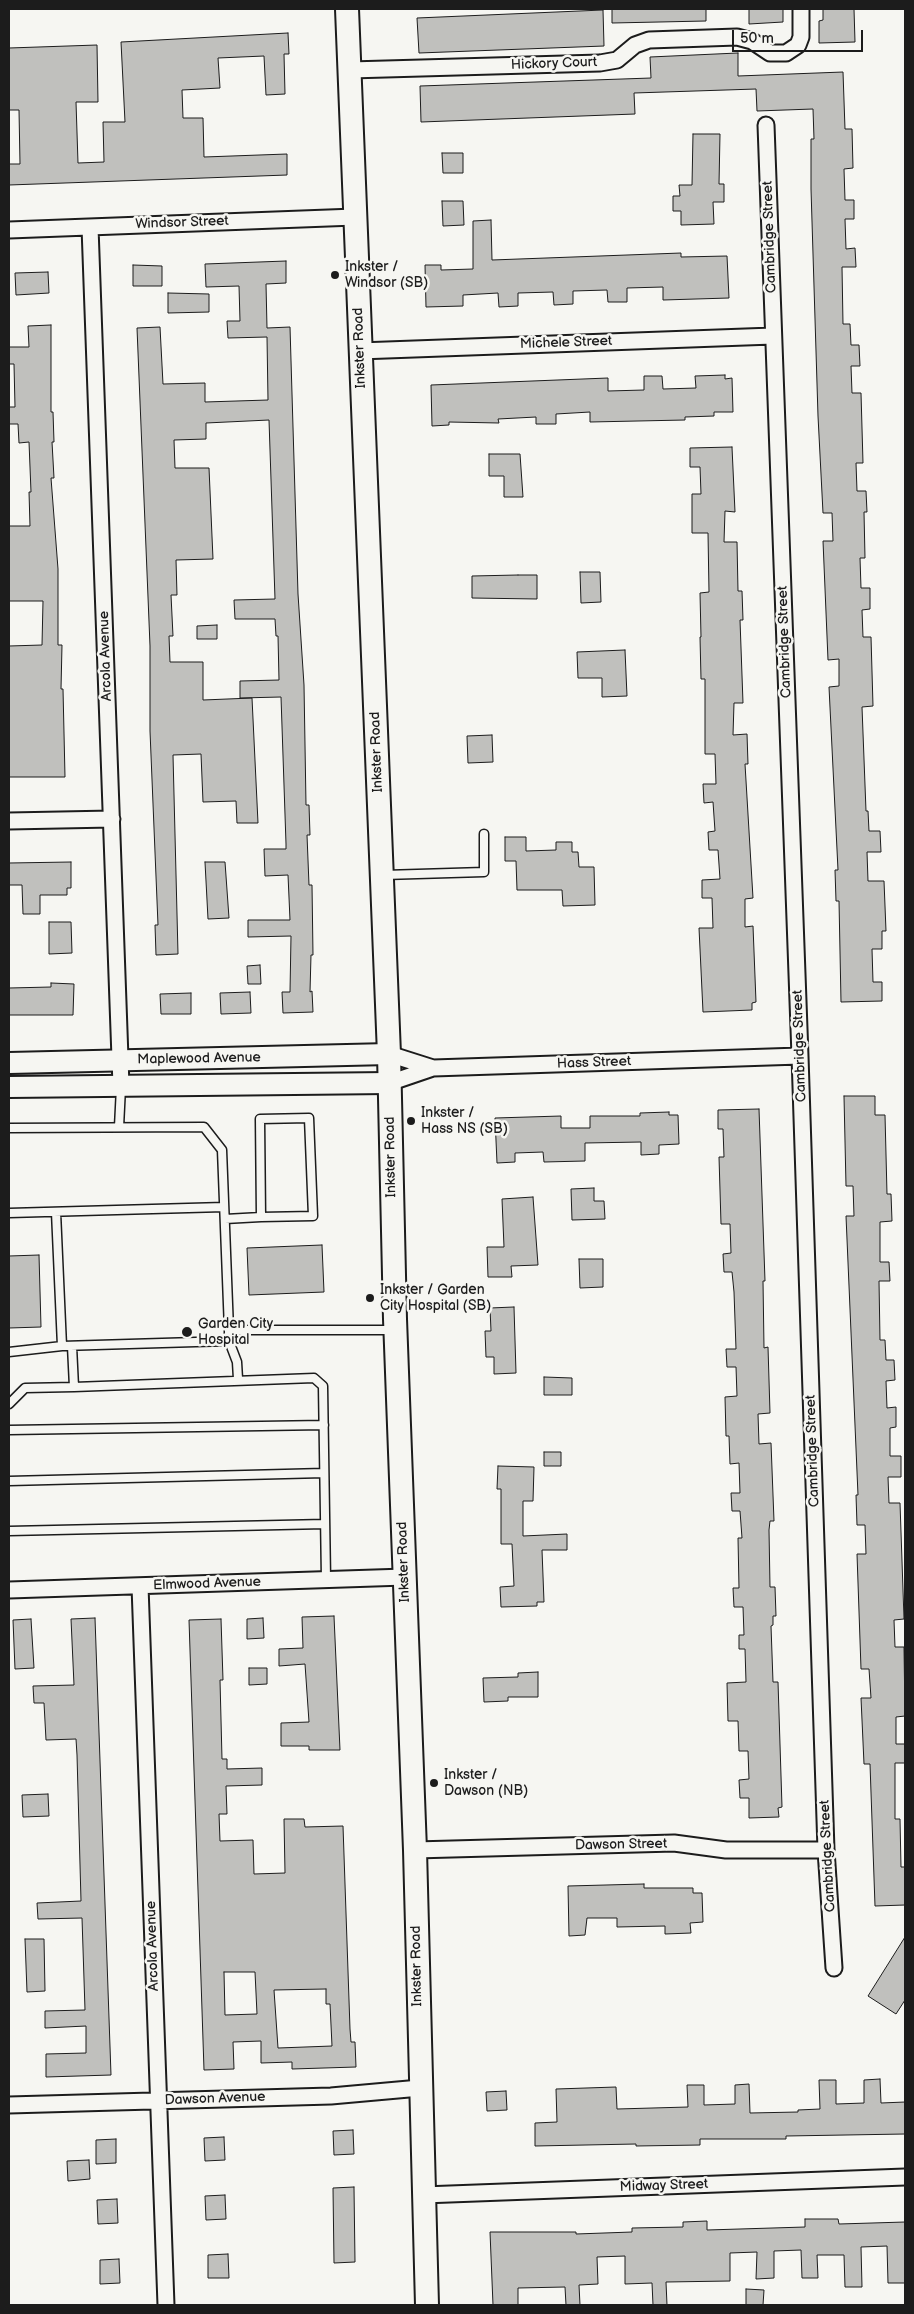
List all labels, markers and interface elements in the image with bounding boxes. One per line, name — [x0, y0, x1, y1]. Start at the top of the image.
scale bar — [734, 20, 865, 52]
text: 50 m — [740, 29, 774, 48]
street label: Hickory Court — [511, 54, 597, 74]
street label: Cambridge Street — [760, 181, 780, 293]
street label: Windsor Street — [135, 213, 229, 233]
place label: Inkster / Windsor (SB) — [345, 259, 428, 292]
marker: Inkster / Windsor (SB) — [329, 269, 341, 281]
street label: Inkster Road — [350, 307, 370, 389]
street label: Michele Street — [520, 333, 612, 353]
street label: Cambridge Street — [775, 586, 795, 698]
street label: Arcola Avenue — [96, 611, 116, 701]
street label: Inkster Road — [367, 711, 387, 793]
street label: Cambridge Street — [790, 990, 810, 1102]
street label: Maplewood Avenue — [137, 1050, 261, 1068]
street label: Hass Street — [557, 1053, 631, 1073]
place label: Inkster / Hass NS (SB) — [421, 1105, 508, 1138]
marker: Inkster / Hass NS (SB) — [405, 1115, 417, 1127]
street label: Inkster Road — [382, 1116, 400, 1198]
place label: Inkster / Garden City Hospital (SB) — [380, 1282, 491, 1314]
marker: Inkster / Garden City Hospital (SB) — [364, 1292, 376, 1304]
place label: Garden City Hospital — [198, 1316, 273, 1348]
marker: Garden City Hospital — [180, 1325, 194, 1339]
street label: Cambridge Street — [803, 1395, 823, 1507]
street label: Inkster Road — [394, 1521, 414, 1603]
street label: Elmwood Avenue — [153, 1574, 261, 1594]
place label: Inkster / Dawson (NB) — [444, 1767, 528, 1800]
marker: Inkster / Dawson (NB) — [428, 1777, 440, 1789]
street label: Cambridge Street — [817, 1799, 839, 1913]
street label: Dawson Street — [575, 1836, 667, 1854]
street label: Arcola Avenue — [143, 1901, 163, 1991]
street label: Inkster Road — [408, 1925, 426, 2007]
street label: Dawson Avenue — [164, 2089, 266, 2109]
street label: Midway Street — [619, 2176, 709, 2196]

